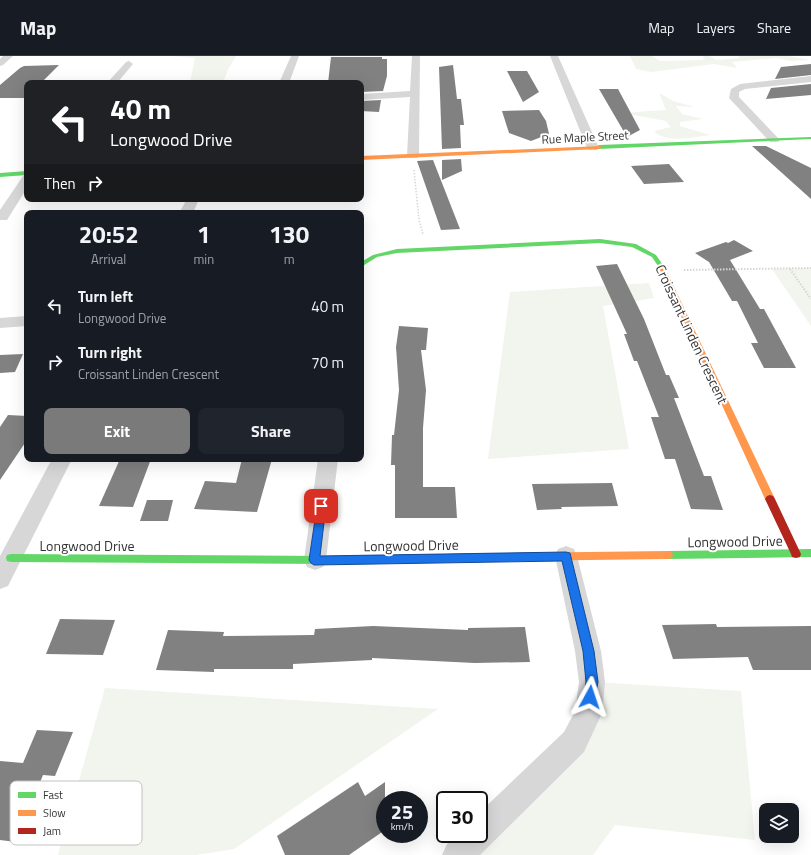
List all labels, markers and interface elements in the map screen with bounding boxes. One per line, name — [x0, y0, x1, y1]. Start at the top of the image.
text: Map — [20, 13, 56, 42]
text: Map — [648, 17, 674, 38]
text: Layers — [696, 17, 735, 38]
text: Share — [757, 17, 791, 38]
text: 40 m — [110, 87, 171, 130]
icon: left — [44, 96, 96, 148]
street label: Rue Maple Street — [541, 125, 630, 149]
text: Longwood Drive — [110, 126, 232, 153]
text: Then — [44, 172, 76, 195]
icon: right — [84, 172, 106, 194]
text: 20:52 — [79, 216, 139, 252]
text: 1 — [197, 216, 211, 252]
text: 130 — [269, 216, 309, 252]
text: Arrival — [91, 249, 126, 269]
text: min — [193, 249, 214, 269]
text: m — [284, 249, 295, 269]
street label: Croissant Linden Crescent — [650, 261, 734, 407]
text: Turn left — [78, 285, 133, 308]
icon: left — [44, 295, 66, 317]
text: 40 m — [311, 295, 344, 318]
text: Longwood Drive — [78, 308, 166, 328]
text: Turn right — [78, 341, 142, 364]
icon: right — [44, 351, 66, 373]
text: 70 m — [311, 351, 344, 374]
text: Croissant Linden Crescent — [78, 364, 219, 384]
button: Exit — [44, 408, 190, 454]
button: Share — [198, 408, 344, 454]
pin — [304, 489, 338, 523]
icon: arrive — [310, 495, 332, 517]
street label: Longwood Drive — [687, 530, 783, 552]
street label: Longwood Drive — [363, 534, 459, 556]
street label: Longwood Drive — [39, 535, 135, 556]
position arrow — [569, 676, 611, 718]
legend — [10, 781, 142, 845]
text: Fast — [43, 787, 63, 803]
speed limit sign: 30 — [436, 791, 488, 843]
text: 25 — [391, 796, 413, 827]
map controls — [759, 803, 799, 843]
button: layers — [759, 803, 799, 843]
text: Slow — [43, 805, 66, 821]
text: km/h — [391, 819, 413, 834]
text: Jam — [43, 823, 61, 839]

